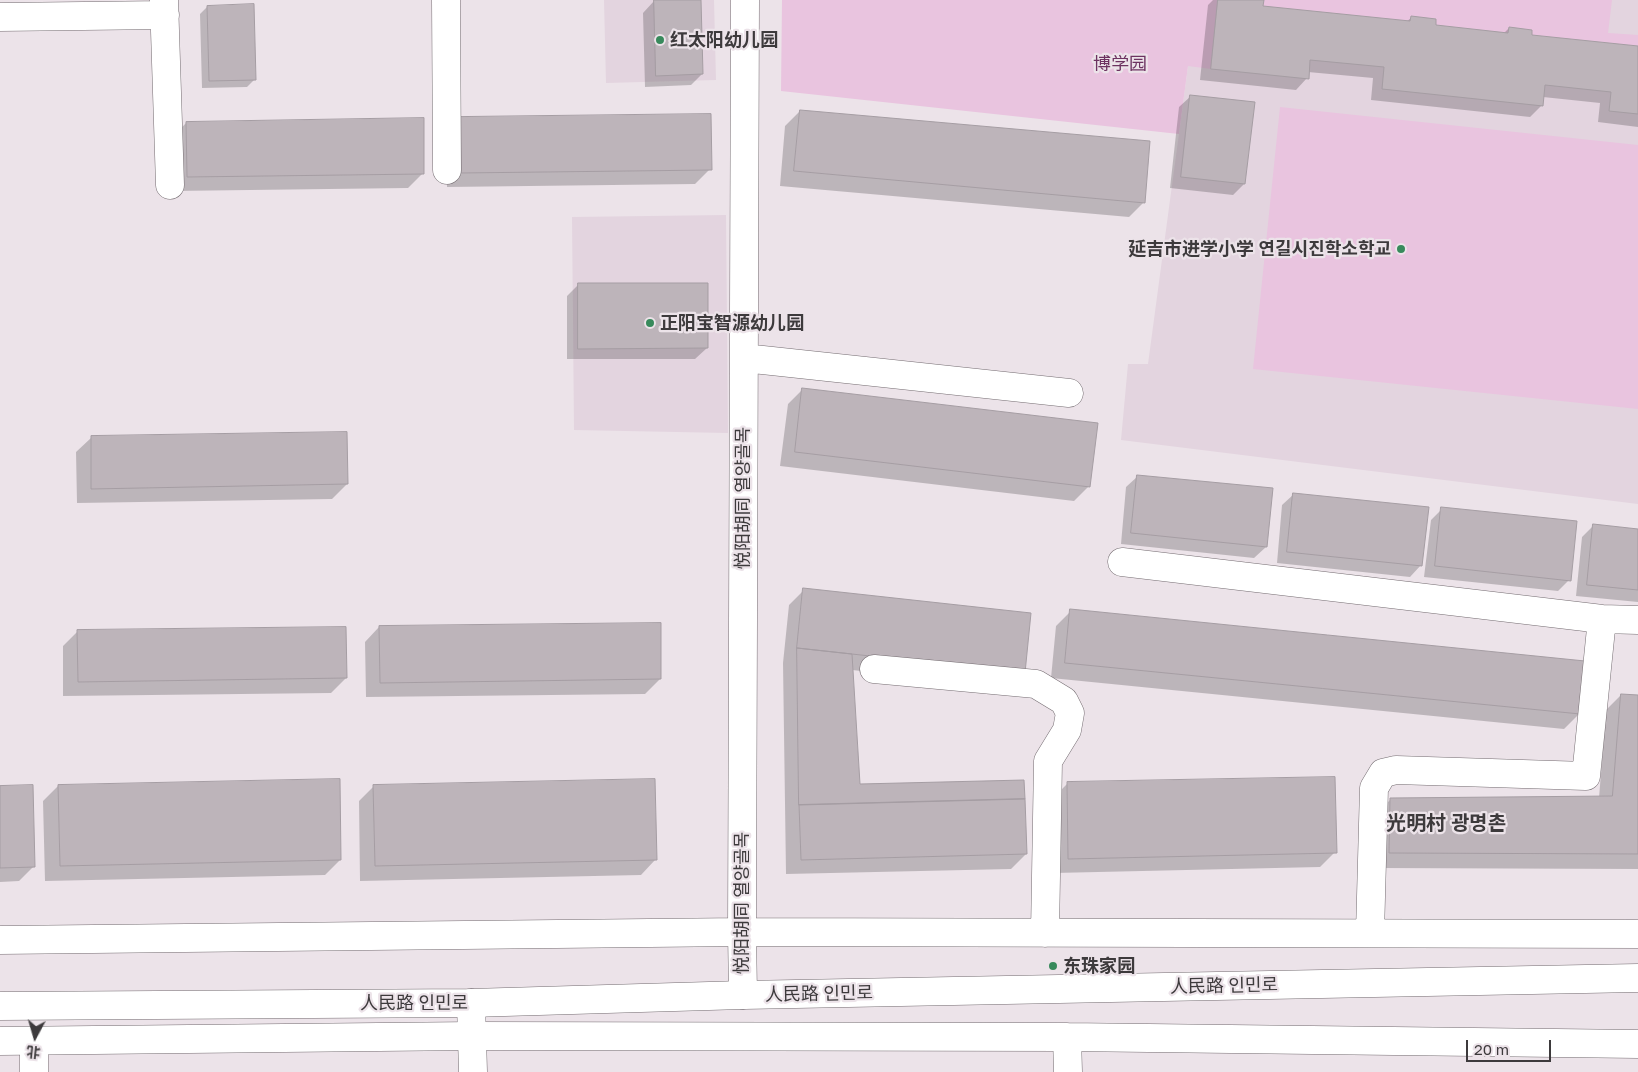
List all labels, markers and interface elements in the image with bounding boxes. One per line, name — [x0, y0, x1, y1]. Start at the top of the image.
place label: 红太阳幼儿园 — [670, 29, 778, 51]
marker: 红太阳幼儿园 — [654, 34, 666, 46]
park label: 博学园 — [1093, 53, 1147, 75]
place label: 延吉市进学小学 연길시진학소학교 — [1128, 238, 1391, 260]
marker: 延吉市进学小学 연길시진학소학교 — [1395, 243, 1407, 255]
place label: 正阳宝智源幼儿园 — [660, 312, 804, 334]
marker: 正阳宝智源幼儿园 — [644, 317, 656, 329]
street label: 悦阳胡同 열양골목 — [732, 427, 754, 569]
district label: 光明村 광명촌 — [1386, 812, 1506, 836]
street label: 悦阳胡同 열양골목 — [731, 832, 753, 974]
place label: 东珠家园 — [1063, 955, 1135, 977]
marker: 东珠家园 — [1047, 960, 1059, 972]
street label: 人民路 인민로 — [1170, 974, 1278, 998]
street label: 人民路 인민로 — [765, 982, 873, 1006]
street label: 人民路 인민로 — [360, 992, 468, 1014]
north arrow — [10, 1012, 60, 1062]
scale bar — [1468, 1030, 1553, 1062]
text: 20 m — [1474, 1040, 1509, 1058]
text: 北 — [26, 1043, 41, 1062]

